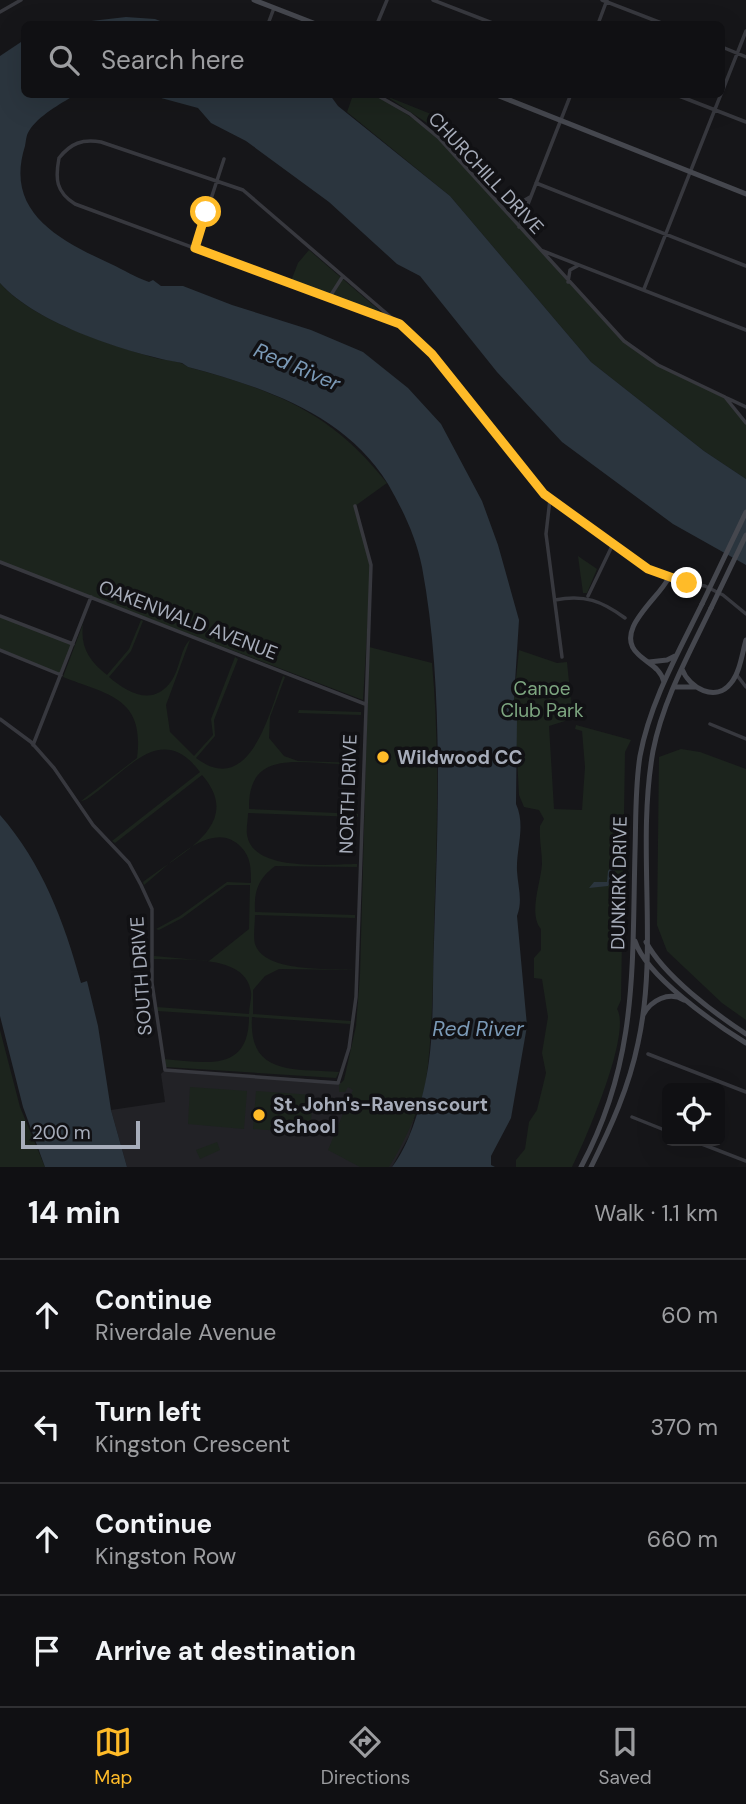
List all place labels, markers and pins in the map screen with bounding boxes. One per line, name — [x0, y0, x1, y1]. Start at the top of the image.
place label: Wildwood CC — [397, 745, 522, 770]
marker: Wildwood CC — [375, 749, 391, 765]
place label: St. John's-Ravenscourt School — [273, 1092, 488, 1139]
marker: St. John's-Ravenscourt School — [251, 1107, 267, 1123]

